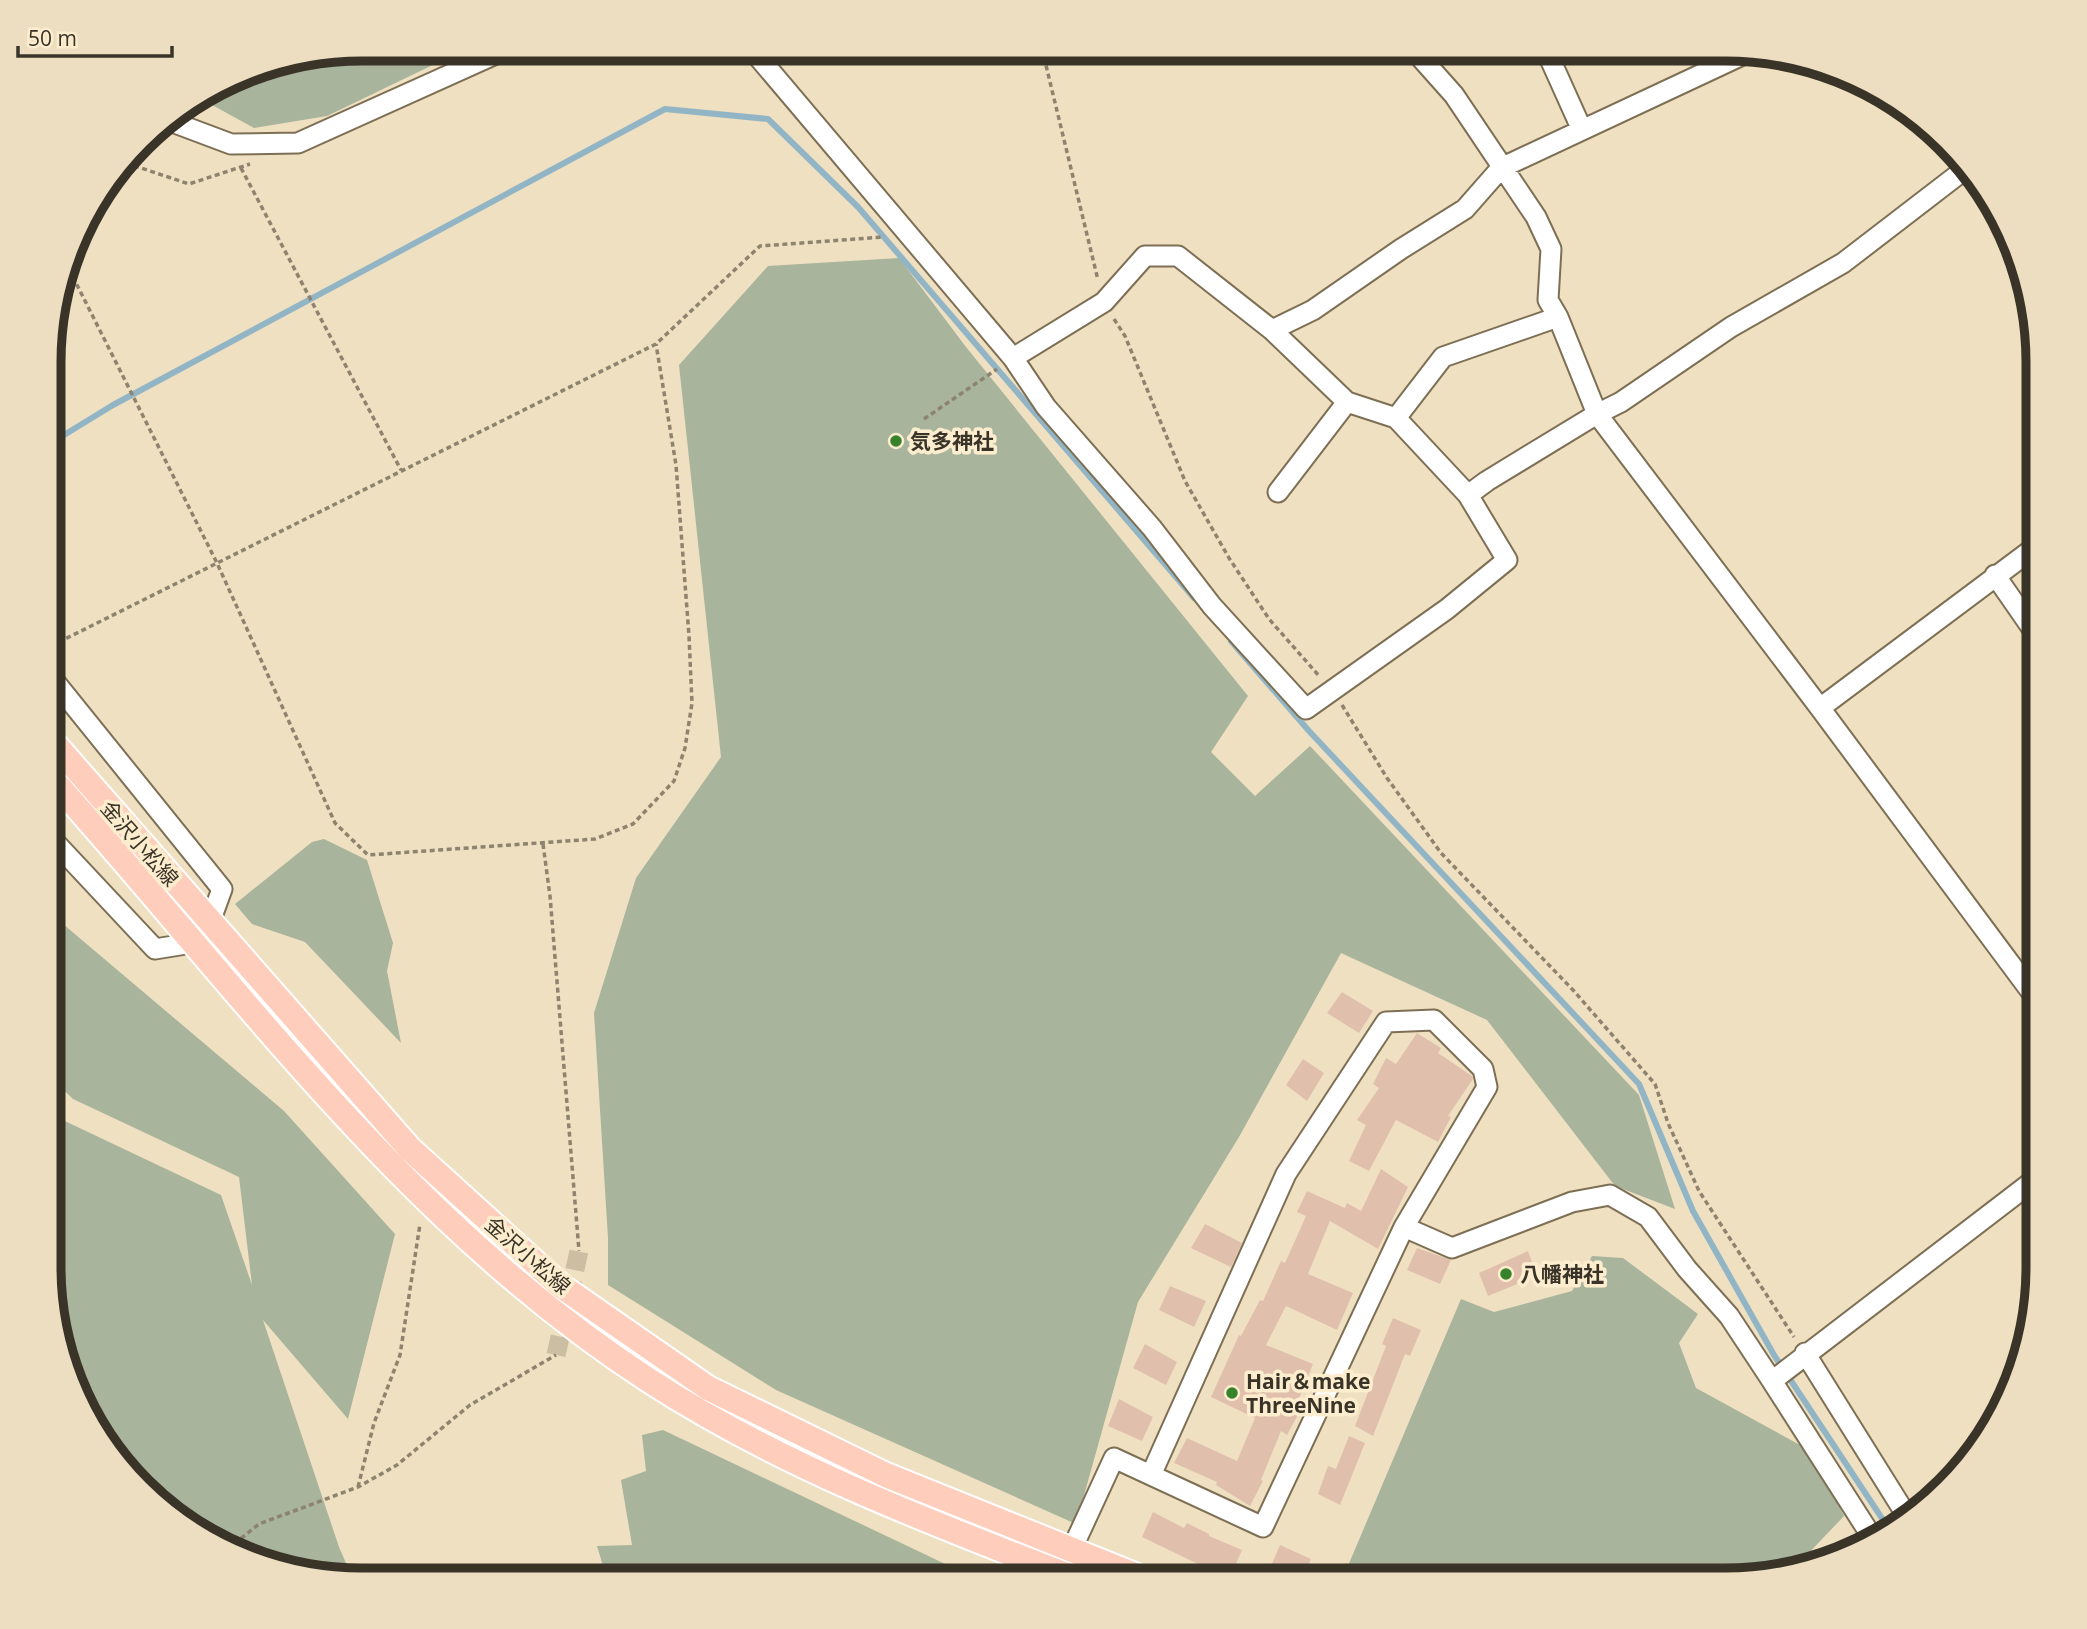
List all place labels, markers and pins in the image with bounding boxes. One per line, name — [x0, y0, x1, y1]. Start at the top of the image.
place label: 気多神社 — [910, 427, 994, 455]
marker: 気多神社 — [888, 433, 904, 449]
place label: 八幡神社 — [1520, 1260, 1604, 1288]
marker: 八幡神社 — [1498, 1266, 1514, 1282]
place label: Hair＆make ThreeNine — [1246, 1367, 1370, 1419]
marker: Hair＆make ThreeNine — [1224, 1385, 1240, 1401]

